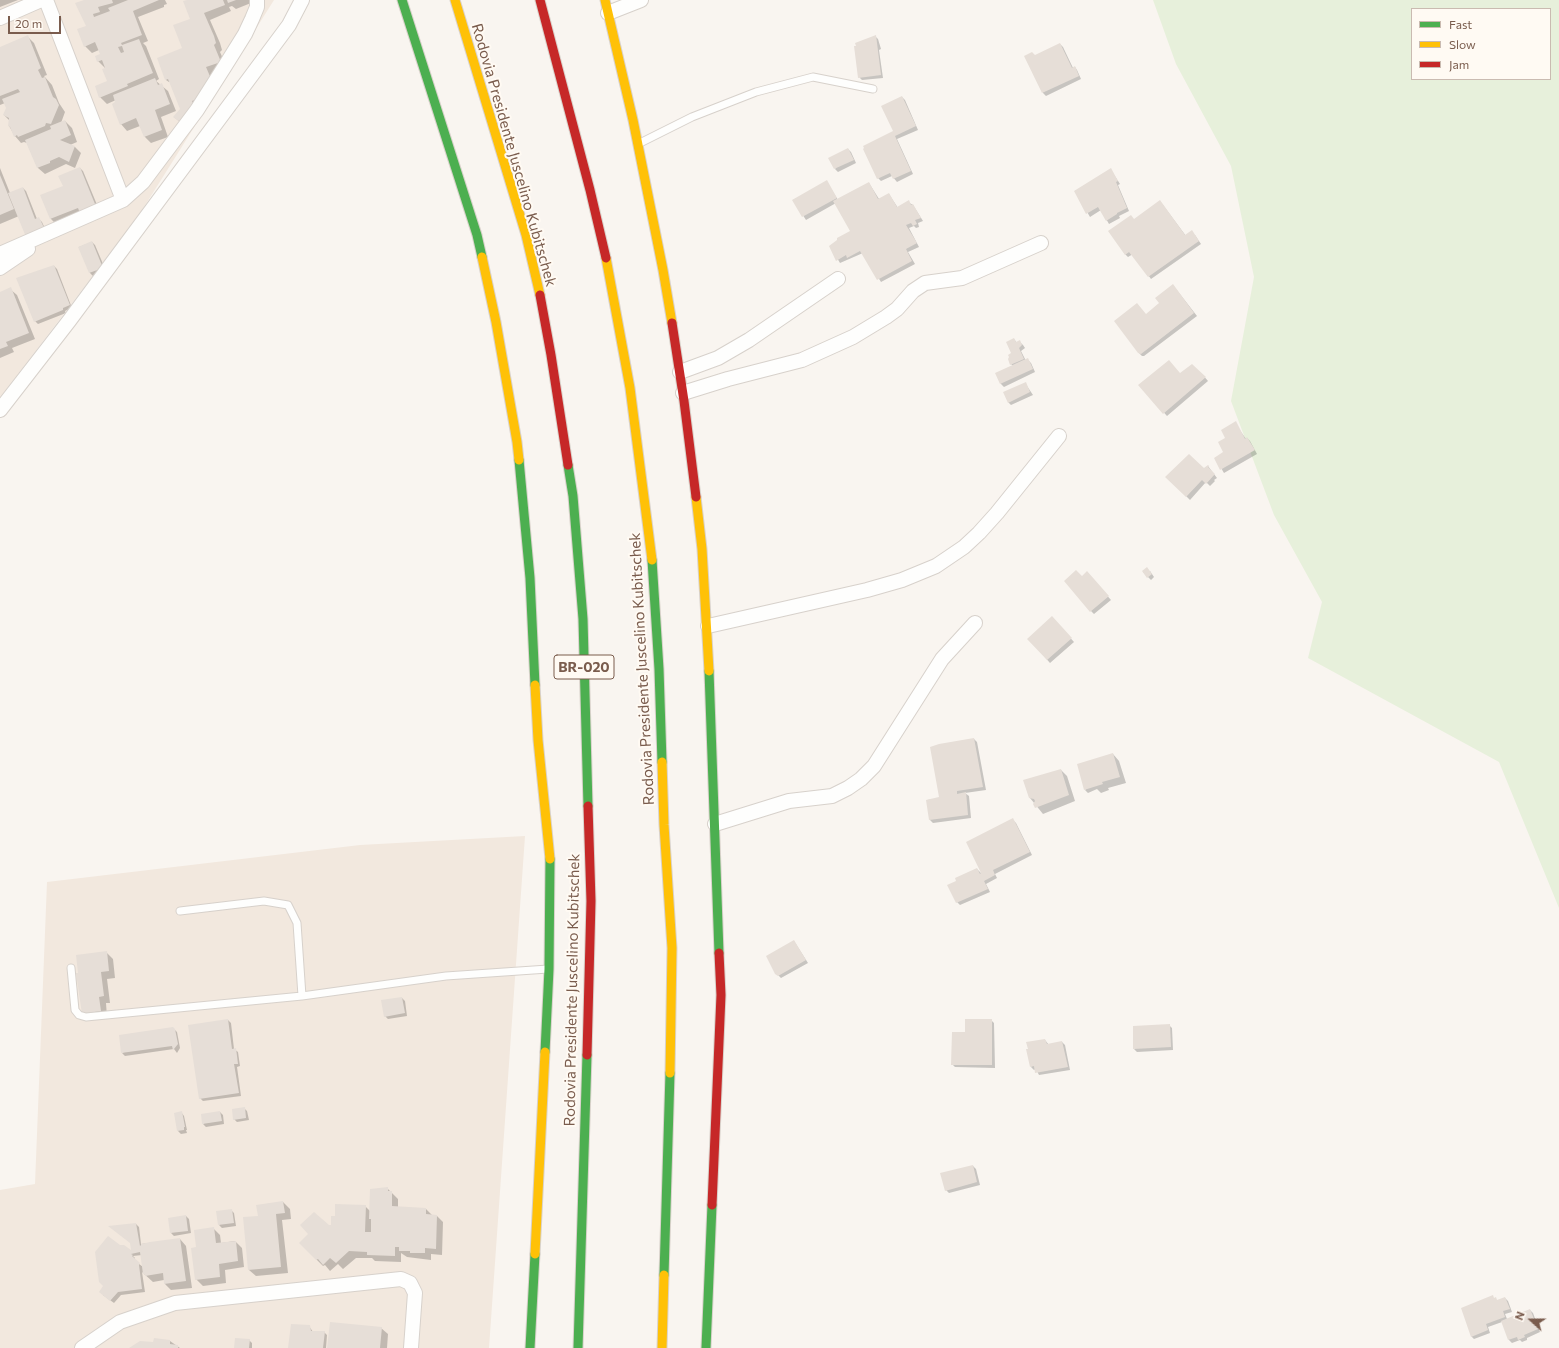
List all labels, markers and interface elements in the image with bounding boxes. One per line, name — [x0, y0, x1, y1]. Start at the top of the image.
scale bar — [10, 8, 63, 34]
legend — [1411, 8, 1551, 80]
text: 20 m — [15, 16, 42, 30]
text: Fast — [1449, 17, 1472, 31]
street label: Rodovia Presidente Juscelino Kubitschek — [468, 21, 560, 289]
text: Slow — [1449, 37, 1476, 51]
text: Jam — [1449, 57, 1469, 71]
street label: Rodovia Presidente Juscelino Kubitschek — [626, 532, 658, 806]
road number: BR-020 — [554, 655, 614, 679]
street label: Rodovia Presidente Juscelino Kubitschek — [561, 853, 583, 1127]
north arrow — [1511, 1300, 1551, 1340]
text: N — [1512, 1309, 1527, 1322]

